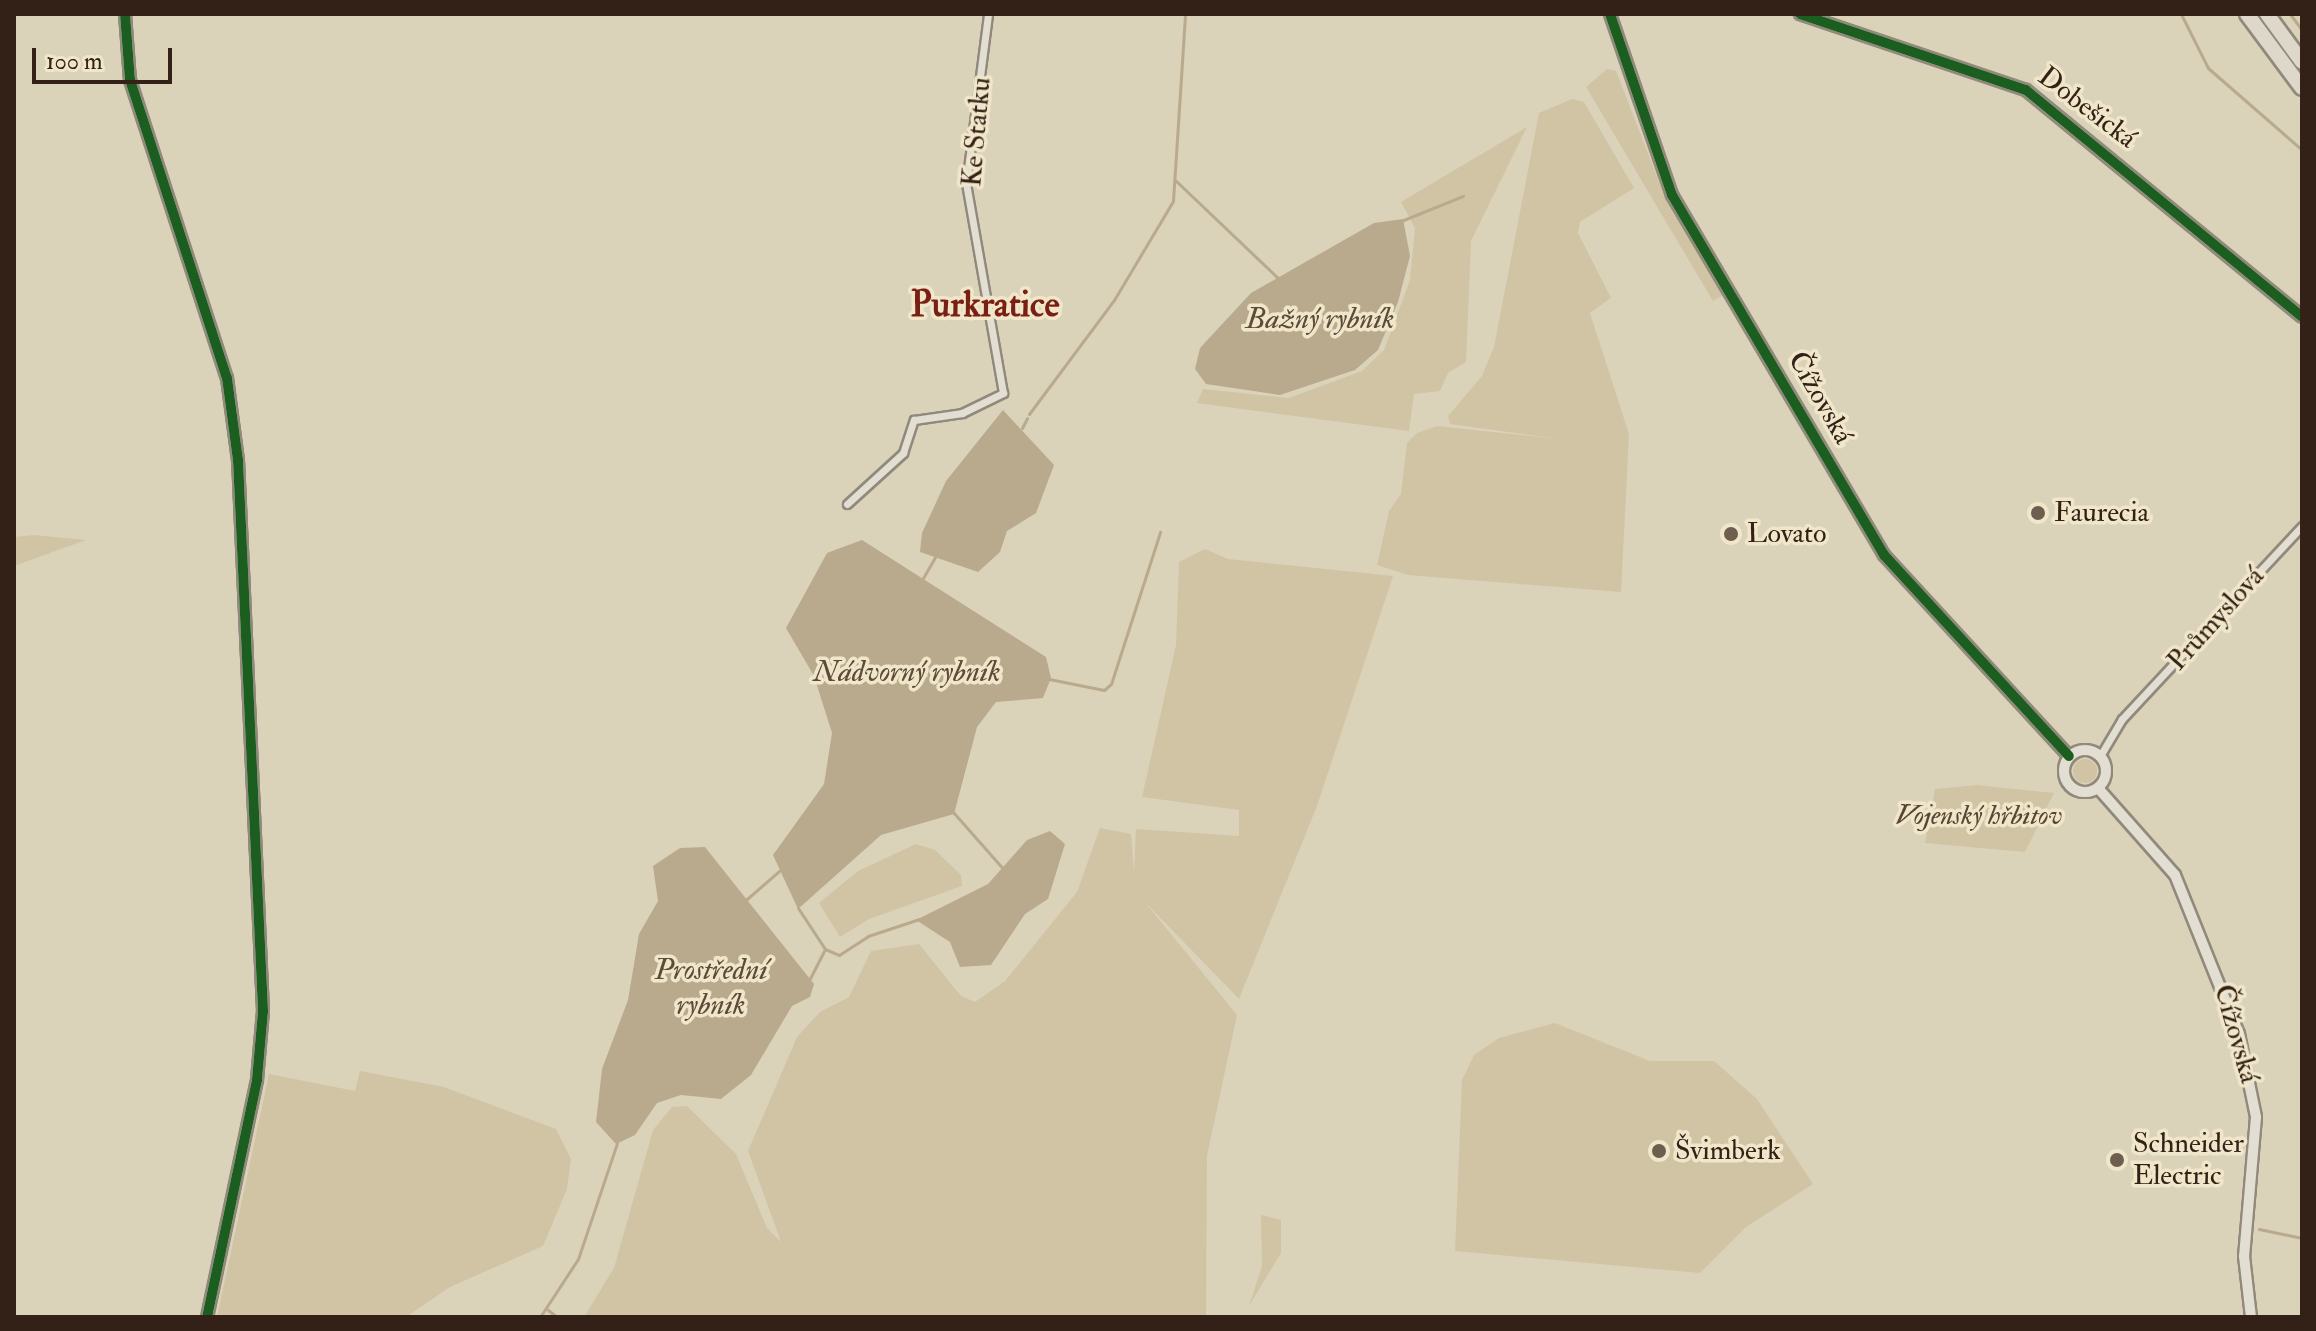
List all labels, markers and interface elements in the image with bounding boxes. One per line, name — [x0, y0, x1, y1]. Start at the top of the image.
scale bar — [36, 32, 176, 82]
text: 100 m — [46, 46, 103, 77]
street label: Dobešická — [2031, 60, 2143, 156]
street label: Ke Statku — [955, 76, 999, 188]
district label: Purkratice — [910, 283, 1060, 327]
water label: Bažný rybník — [1246, 301, 1394, 337]
street label: Čížovská — [1780, 346, 1860, 450]
place label: Faurecia — [2054, 496, 2149, 530]
marker: Faurecia — [2029, 504, 2047, 522]
place label: Lovato — [1747, 517, 1827, 551]
marker: Lovato — [1722, 525, 1740, 543]
street label: Průmyslová — [2161, 560, 2271, 678]
water label: Nádvorný rybník — [813, 654, 1001, 690]
park label: Vojenský hřbitov — [1896, 799, 2062, 833]
water label: Prostřední rybník — [654, 952, 768, 1022]
street label: Čížovská — [2206, 981, 2266, 1087]
place label: Schneider Electric — [2133, 1127, 2244, 1193]
place label: Švimberk — [1675, 1134, 1781, 1168]
marker: Švimberk — [1650, 1142, 1668, 1160]
marker: Schneider Electric — [2108, 1151, 2126, 1169]

